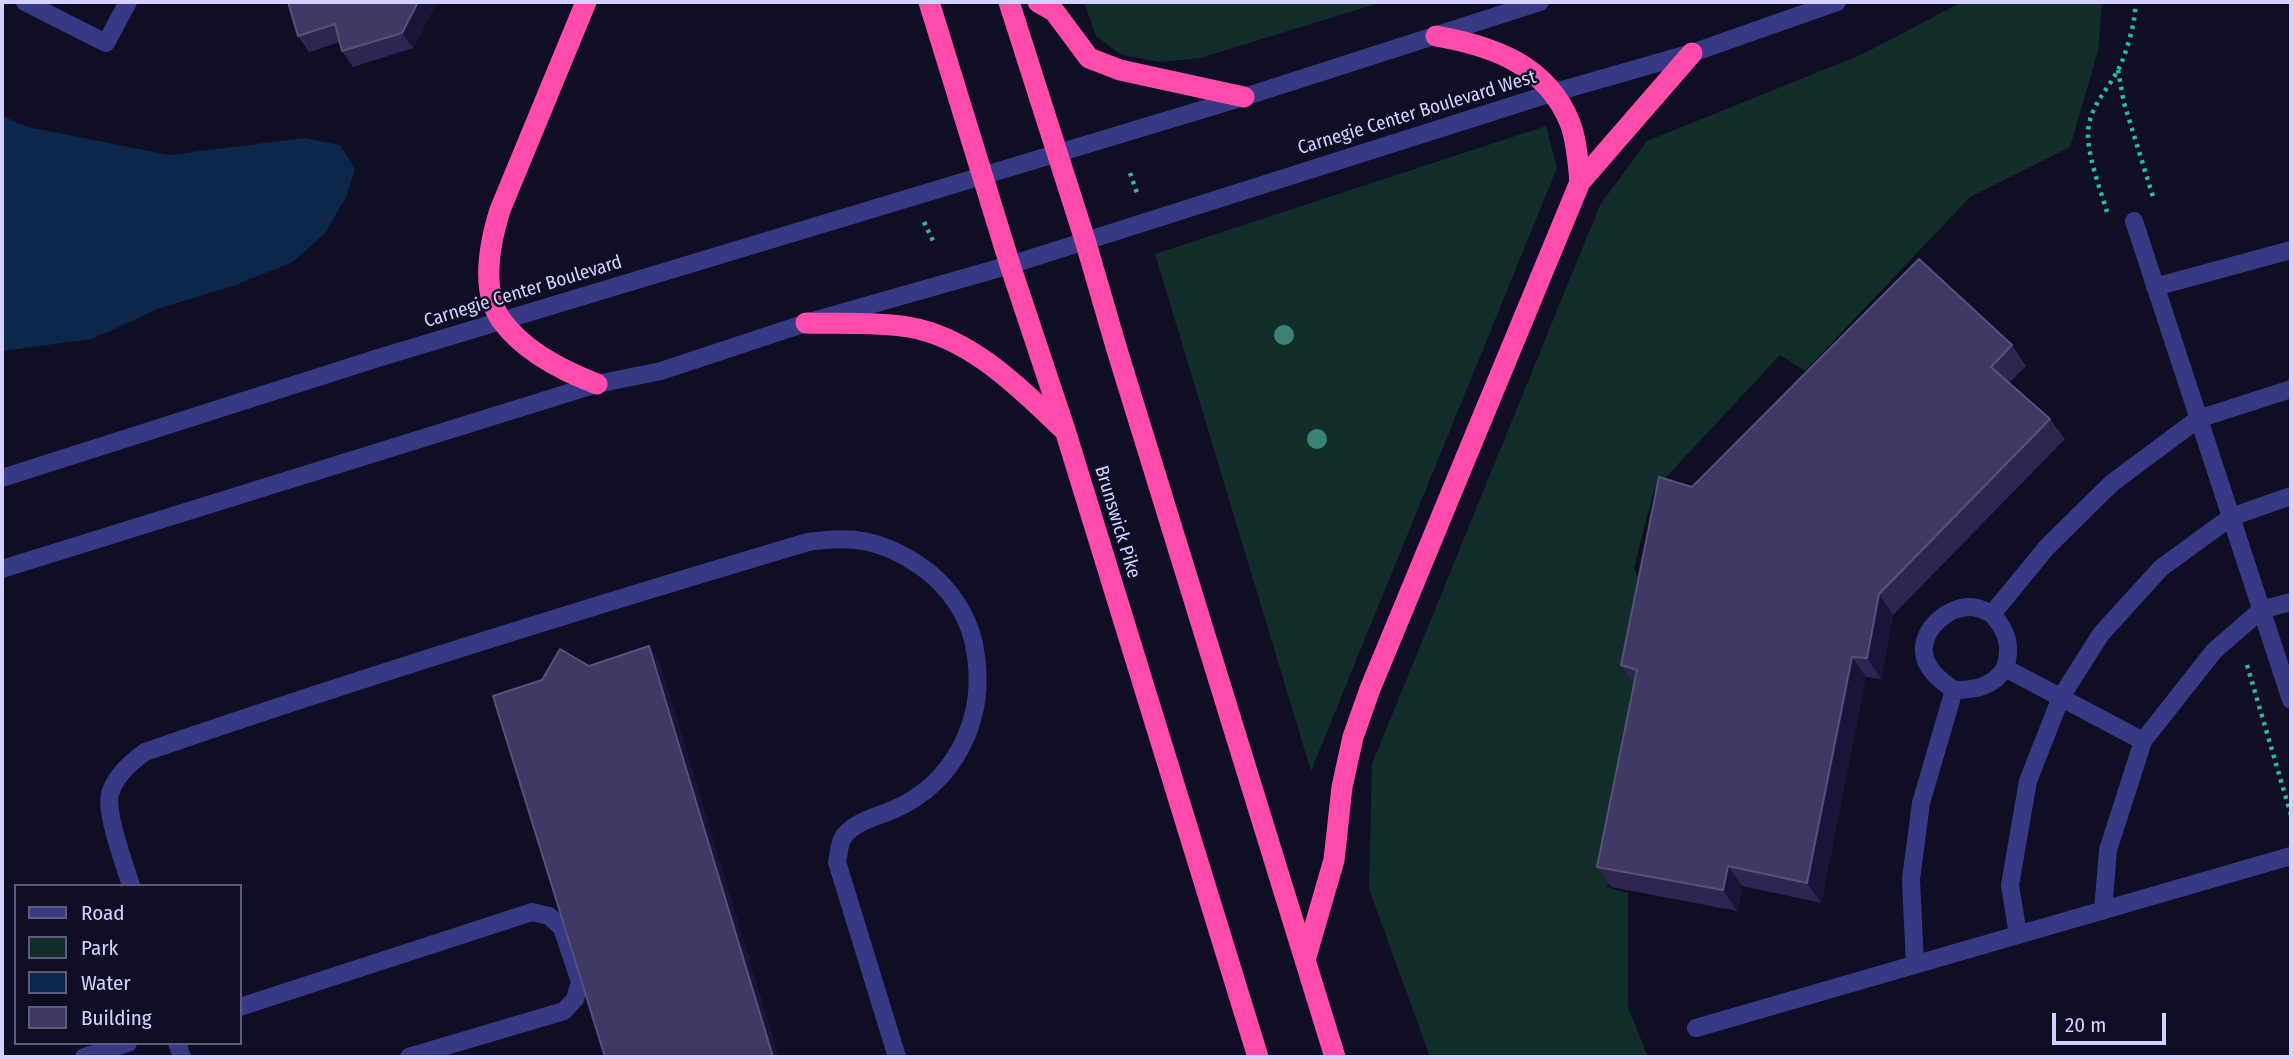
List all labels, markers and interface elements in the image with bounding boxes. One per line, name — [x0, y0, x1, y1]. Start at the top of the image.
street label: Carnegie Center Boulevard West — [1295, 66, 1539, 160]
street label: Carnegie Center Boulevard — [421, 251, 625, 333]
street label: Brunswick Pike — [1089, 463, 1145, 581]
legend — [14, 884, 242, 1045]
text: Road — [81, 900, 125, 926]
text: Park — [81, 935, 118, 961]
text: Water — [81, 970, 131, 996]
scale bar — [2055, 1000, 2169, 1044]
text: Building — [81, 1005, 152, 1031]
text: 20 m — [2065, 1012, 2106, 1038]

